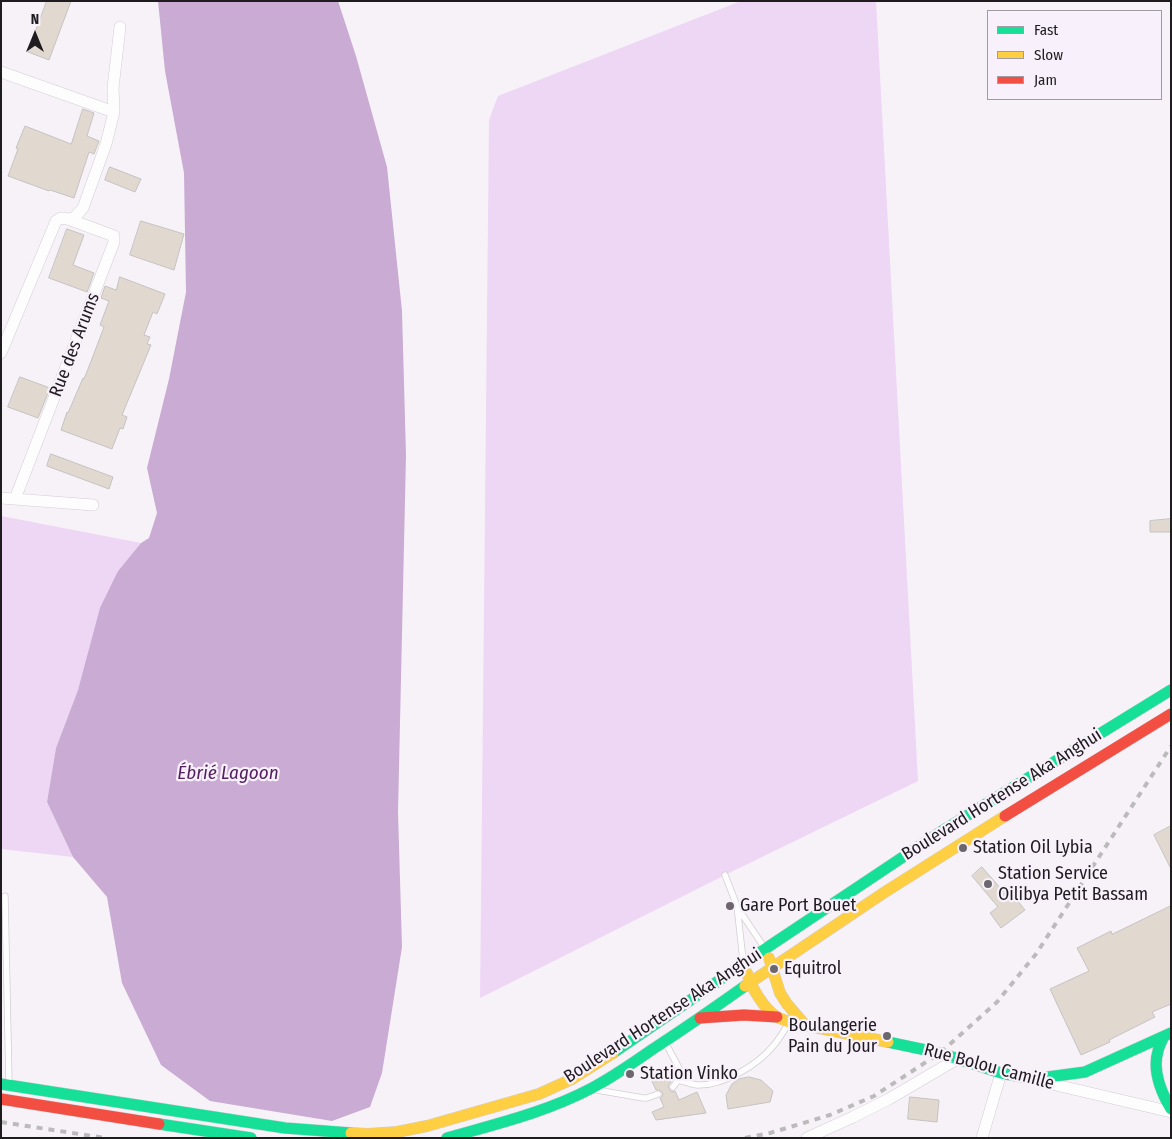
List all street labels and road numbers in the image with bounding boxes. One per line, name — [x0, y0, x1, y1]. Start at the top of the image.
street label: Rue des Arums — [45, 290, 105, 400]
street label: Boulevard Hortense Aka Anghui — [898, 725, 1106, 865]
street label: Boulevard Hortense Aka Anghui — [560, 944, 766, 1088]
street label: Rue Bolou Camille — [922, 1039, 1056, 1095]

